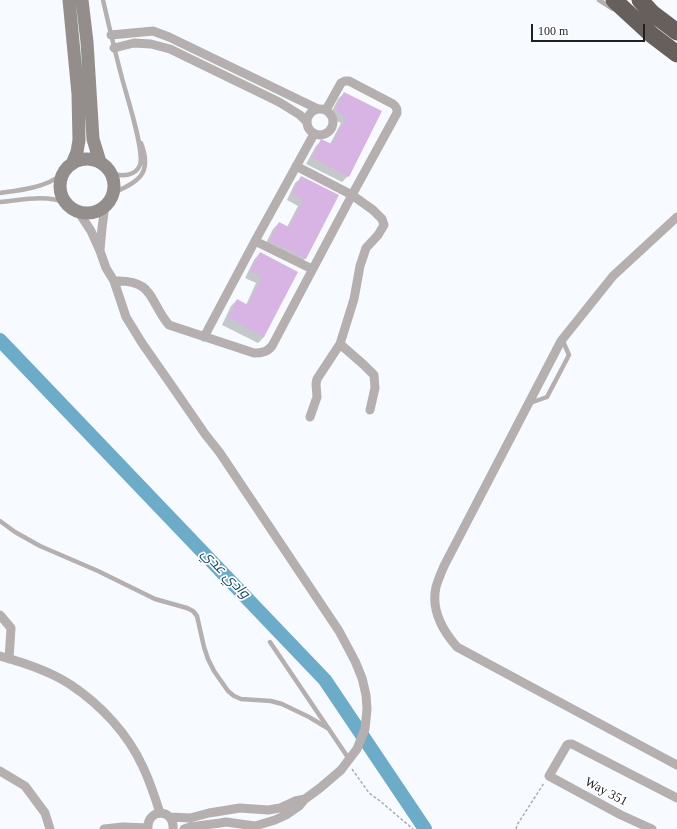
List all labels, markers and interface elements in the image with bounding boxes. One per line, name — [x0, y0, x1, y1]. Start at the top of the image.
scale bar — [533, 16, 647, 42]
text: 100 m — [538, 24, 568, 38]
water label: وادي عدي — [197, 546, 253, 602]
street label: Way 351 — [582, 774, 630, 810]

